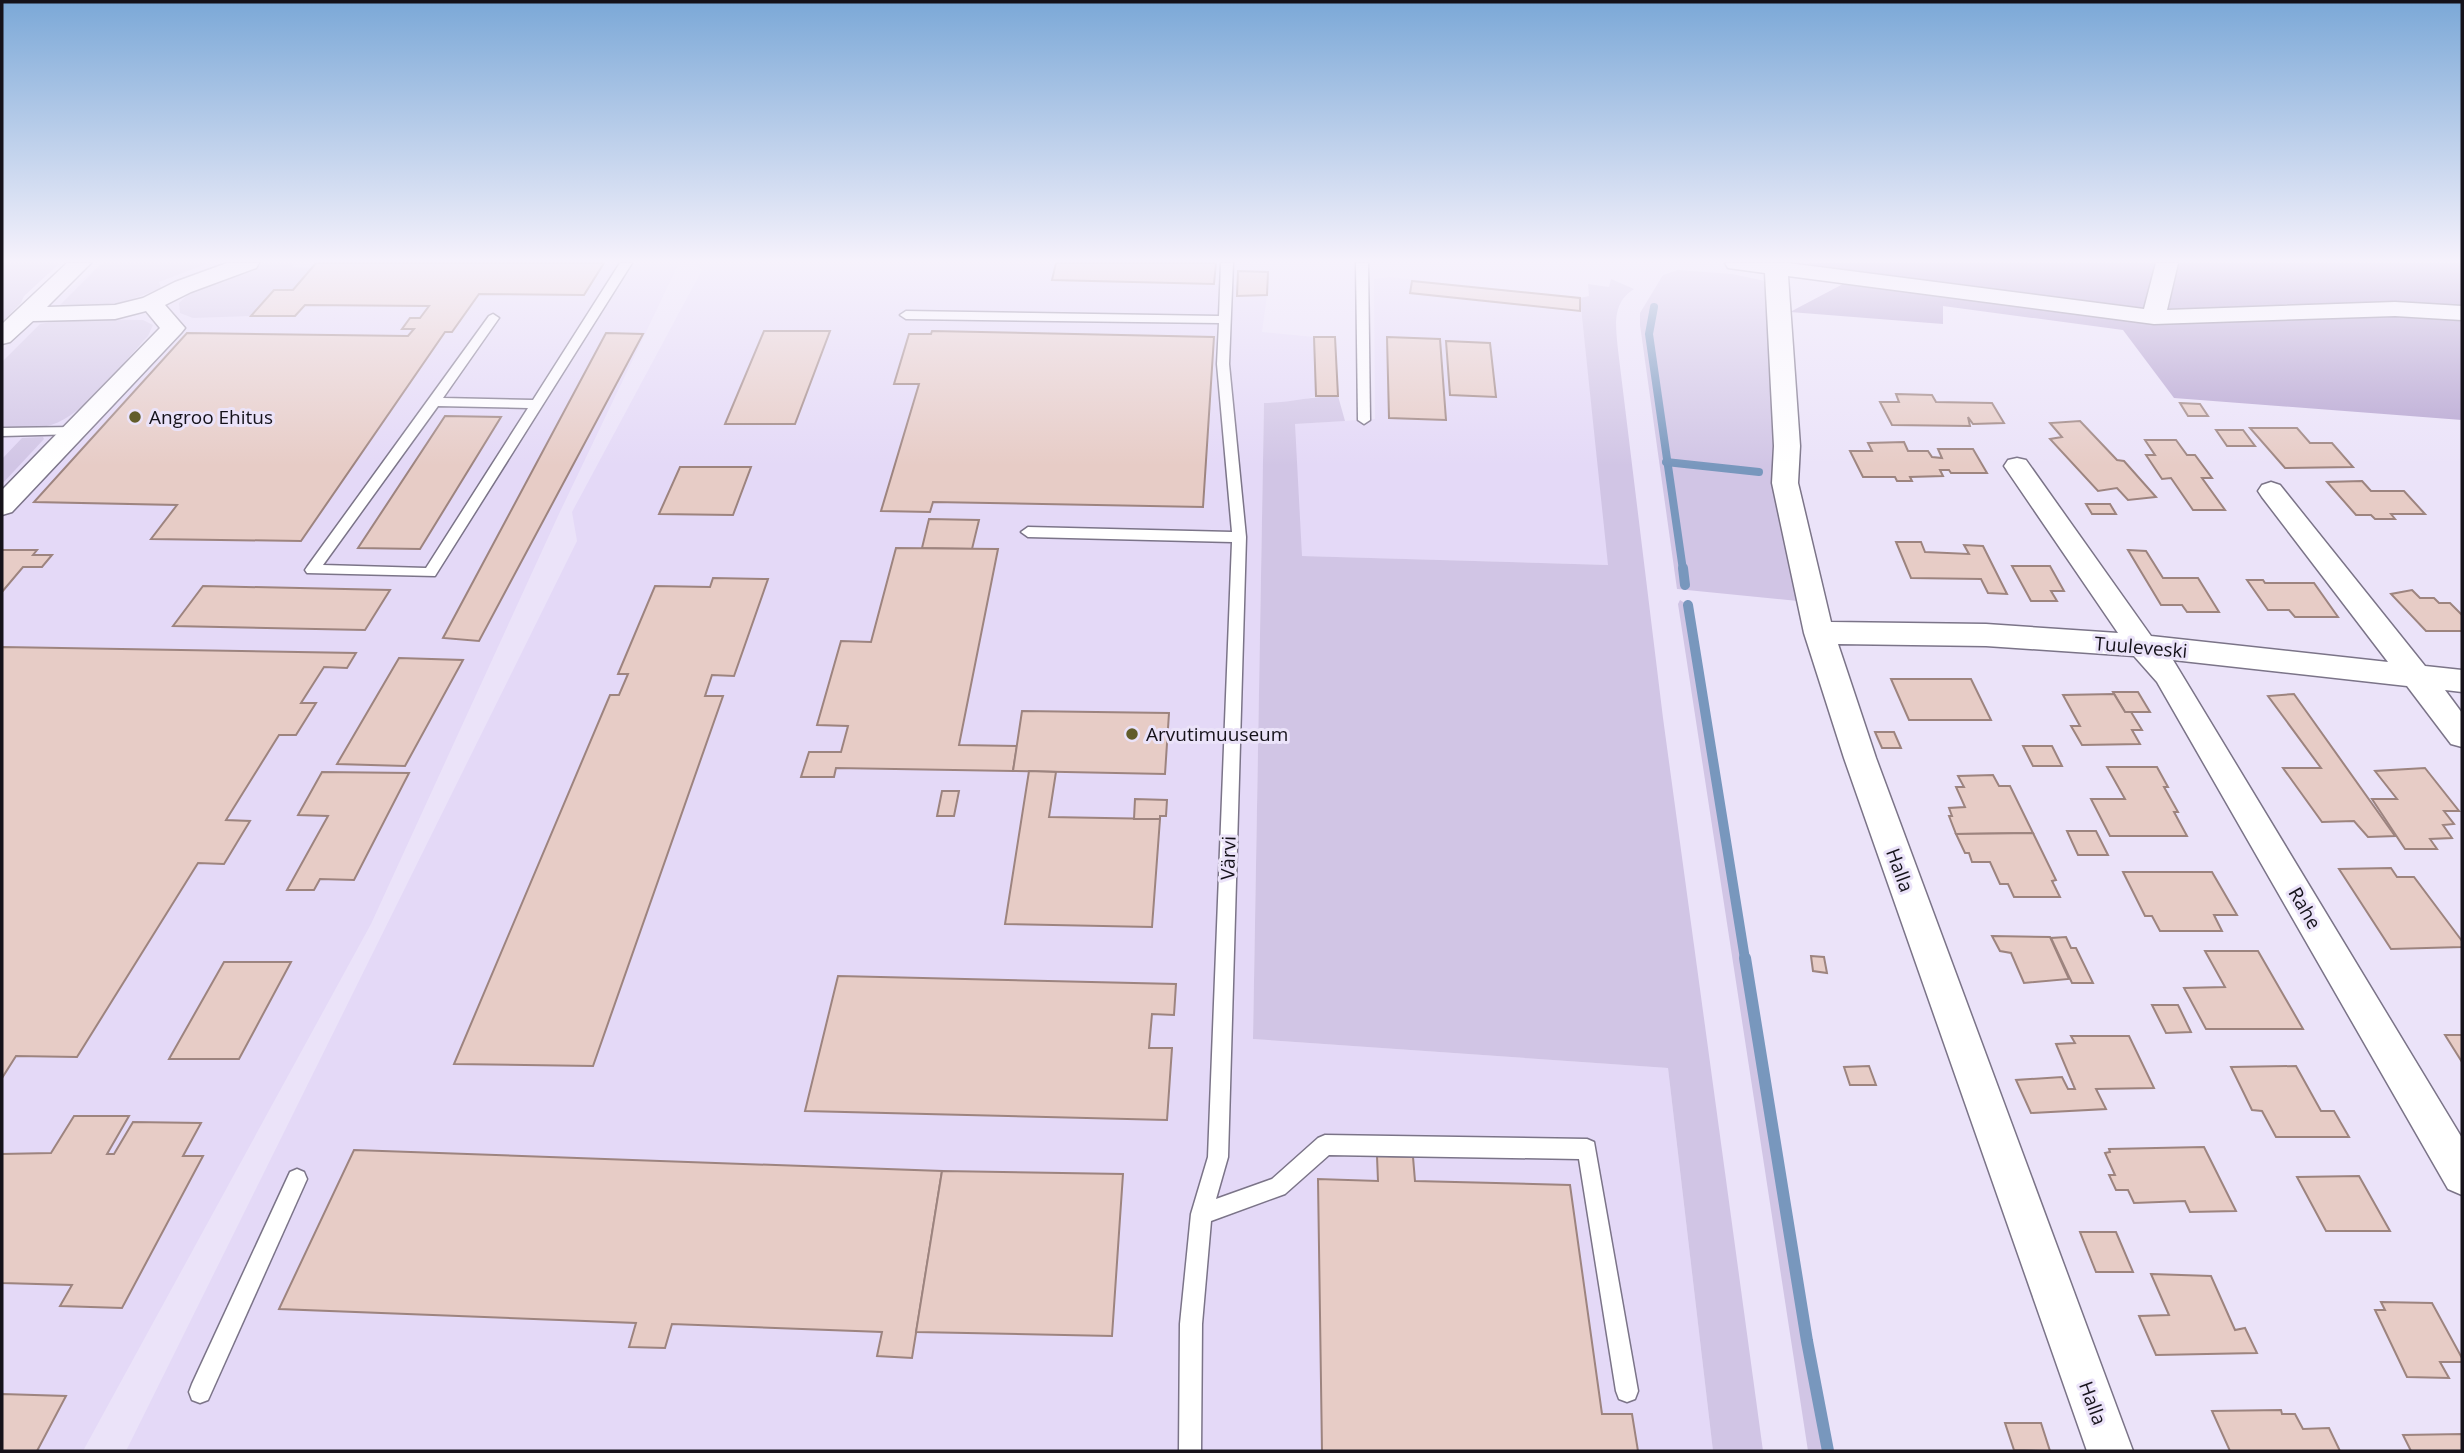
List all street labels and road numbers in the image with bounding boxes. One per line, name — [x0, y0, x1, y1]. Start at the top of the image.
street label: Tuuleveski — [2093, 630, 2189, 664]
street label: Värvi — [1214, 836, 1242, 880]
street label: Halla — [1880, 845, 1920, 895]
street label: Rahe — [2283, 882, 2327, 934]
street label: Halla — [2073, 1378, 2113, 1428]

